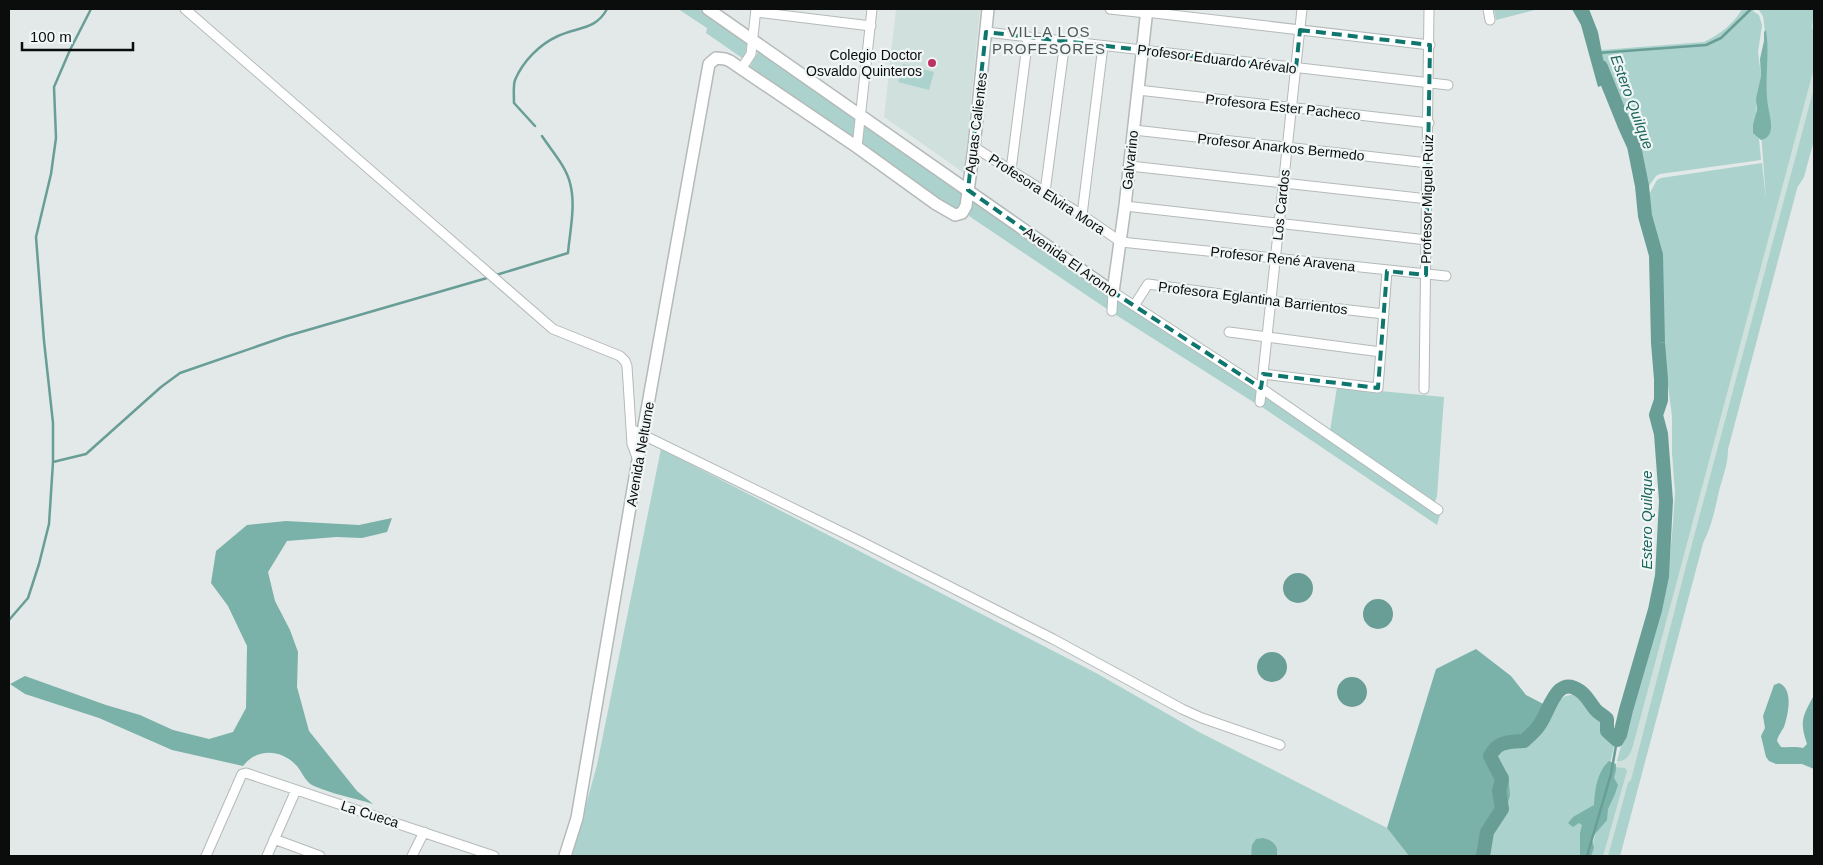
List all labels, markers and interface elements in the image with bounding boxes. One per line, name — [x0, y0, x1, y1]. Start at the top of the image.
scale bar — [22, 20, 134, 52]
district label: VILLA LOS PROFESORES — [992, 23, 1106, 57]
text: 100 m — [30, 28, 72, 45]
street label: Profesor Eduardo Arévalo — [1136, 41, 1298, 77]
place label: Colegio Doctor Osvaldo Quinteros — [806, 47, 922, 79]
water label: Estero Quilque — [1608, 52, 1657, 151]
marker: Colegio Doctor Osvaldo Quinteros — [926, 57, 938, 69]
street label: Aguas Calientes — [962, 71, 990, 175]
street label: Profesora Ester Pacheco — [1205, 91, 1361, 123]
street label: Galvarino — [1119, 129, 1141, 191]
street label: Profesor Anarkos Bermedo — [1197, 130, 1366, 164]
street label: Profesor Miguel Ruiz — [1418, 134, 1436, 264]
street label: Profesora Elvira Mora — [986, 150, 1108, 238]
street label: Los Cardos — [1269, 169, 1293, 241]
street label: Avenida El Aromo — [1021, 224, 1121, 301]
street label: Profesor René Aravena — [1210, 243, 1356, 275]
street label: Profesora Eglantina Barrientos — [1157, 278, 1349, 318]
street label: Avenida Neltume — [623, 400, 657, 508]
water label: Estero Quilque — [1638, 470, 1655, 570]
street label: La Cueca — [339, 797, 401, 831]

